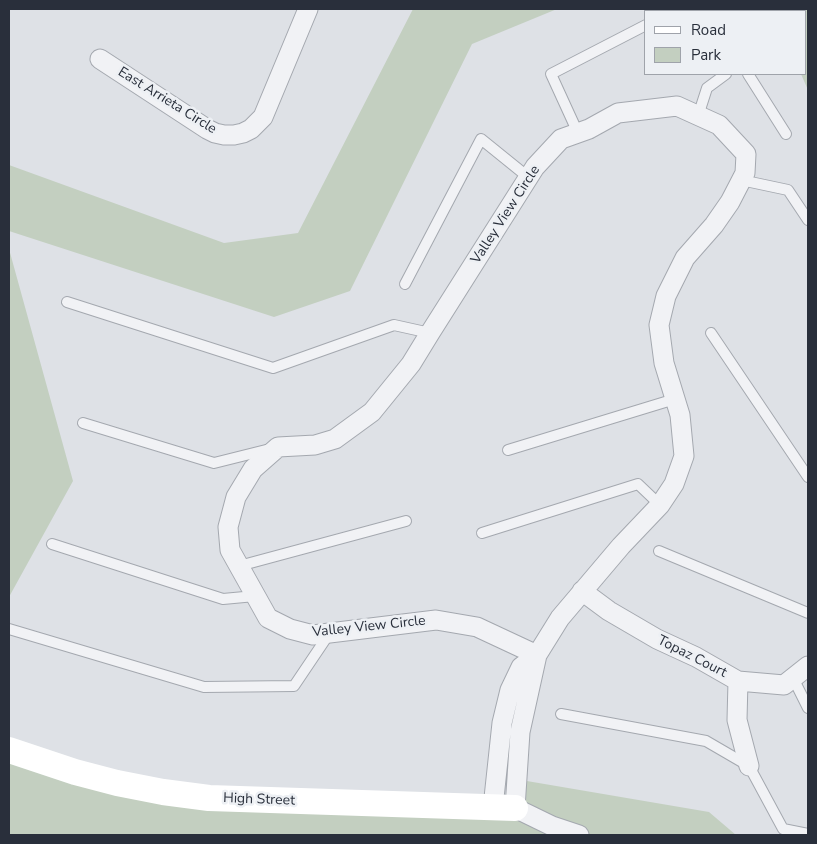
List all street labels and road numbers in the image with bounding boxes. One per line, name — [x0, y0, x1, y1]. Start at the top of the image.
street label: East Arrieta Circle — [115, 64, 219, 138]
street label: Valley View Circle — [468, 163, 544, 267]
street label: Valley View Circle — [312, 613, 426, 641]
street label: Topaz Court — [654, 632, 730, 682]
street label: High Street — [223, 790, 295, 810]

